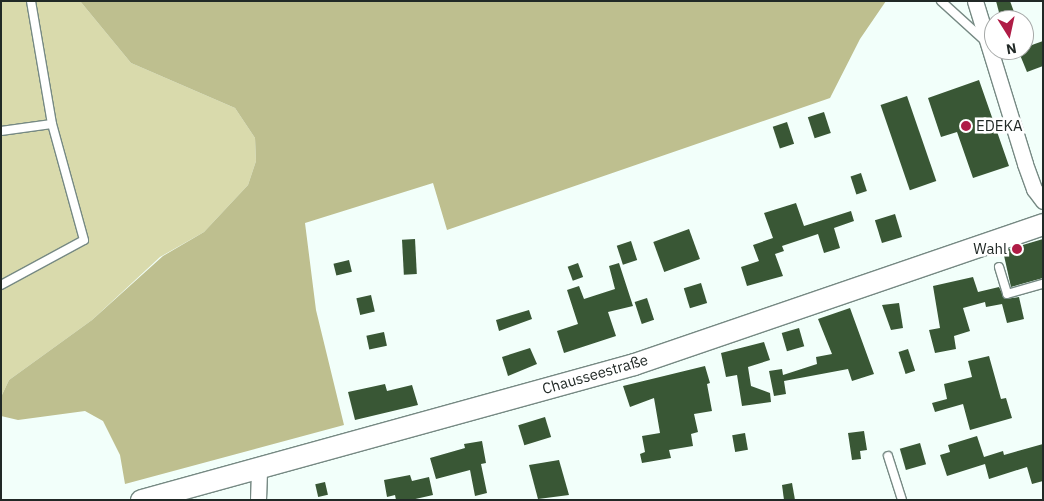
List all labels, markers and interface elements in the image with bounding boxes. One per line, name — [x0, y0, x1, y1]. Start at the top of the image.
north arrow — [984, 10, 1034, 60]
text: N — [1005, 39, 1018, 59]
place label: EDEKA — [976, 117, 1023, 135]
marker: EDEKA — [960, 120, 972, 132]
place label: Wahl — [973, 240, 1007, 258]
marker: Wahl — [1011, 243, 1023, 255]
street label: Chausseestraße — [540, 350, 650, 398]

